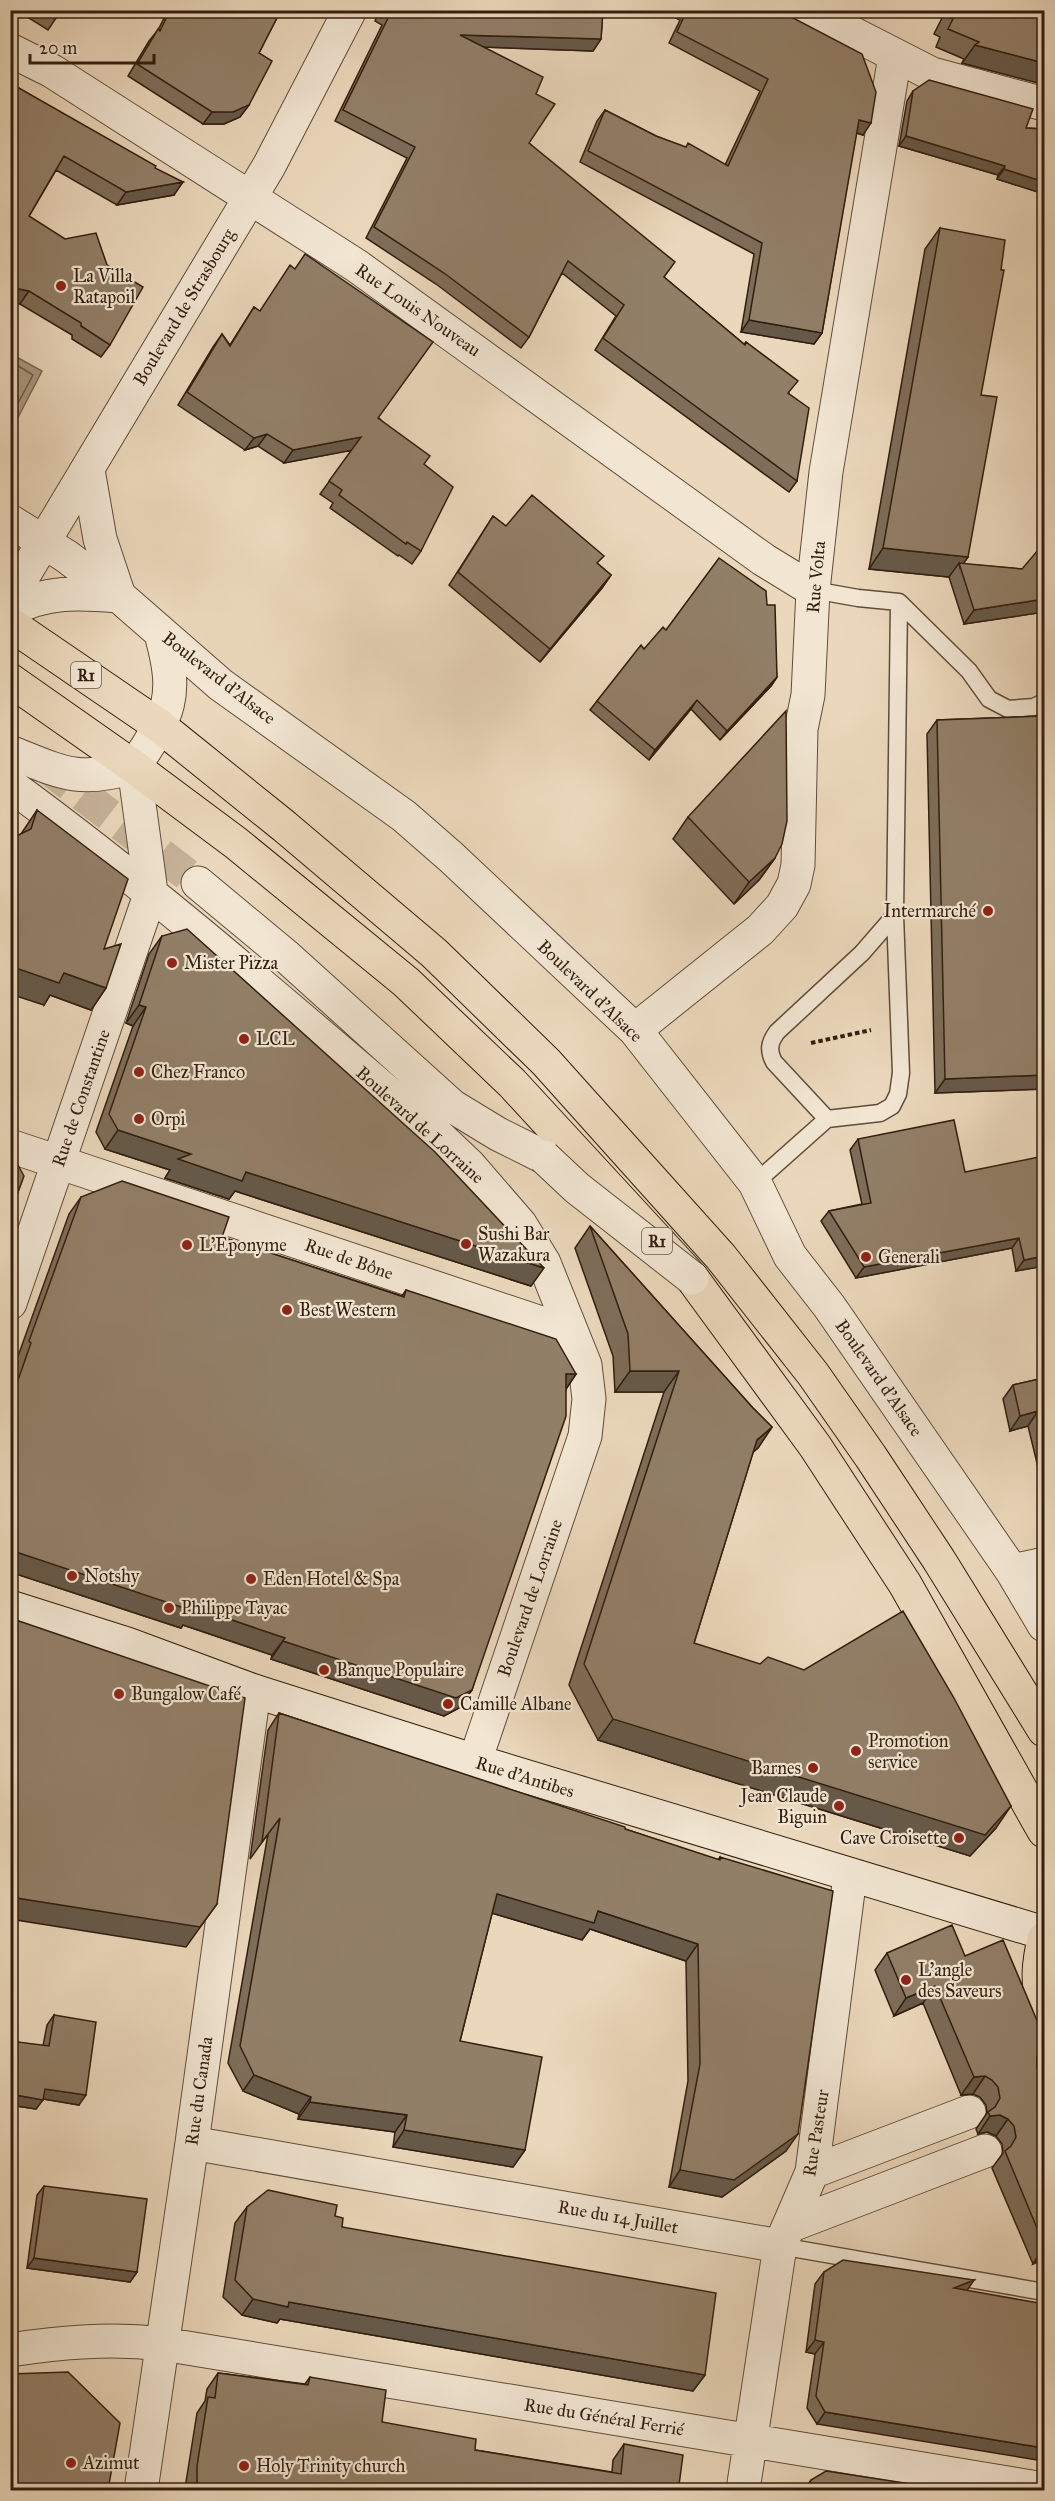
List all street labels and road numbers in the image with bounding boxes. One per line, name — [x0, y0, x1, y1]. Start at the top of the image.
street label: Boulevard de Strasbourg — [128, 224, 241, 390]
street label: Rue Louis Nouveau — [351, 259, 485, 362]
street label: Rue Volta — [802, 539, 830, 614]
street label: Boulevard d'Alsace — [158, 627, 280, 729]
road number: R1 — [71, 662, 101, 688]
street label: Boulevard d'Alsace — [533, 935, 647, 1047]
street label: Rue de Constantine — [47, 1026, 115, 1170]
street label: Boulevard de Lorraine — [351, 1062, 489, 1188]
road number: R1 — [642, 1228, 672, 1254]
street label: Rue de Bône — [302, 1234, 396, 1284]
street label: Boulevard d'Alsace — [830, 1315, 928, 1441]
street label: Boulevard de Lorraine — [493, 1516, 567, 1680]
street label: Rue d'Antibes — [473, 1752, 577, 1802]
street label: Rue du Canada — [180, 2035, 218, 2147]
street label: Rue Pasteur — [798, 2088, 834, 2178]
street label: Rue du 14 Juillet — [556, 2196, 681, 2240]
street label: Rue du Général Ferrié — [522, 2393, 686, 2441]

